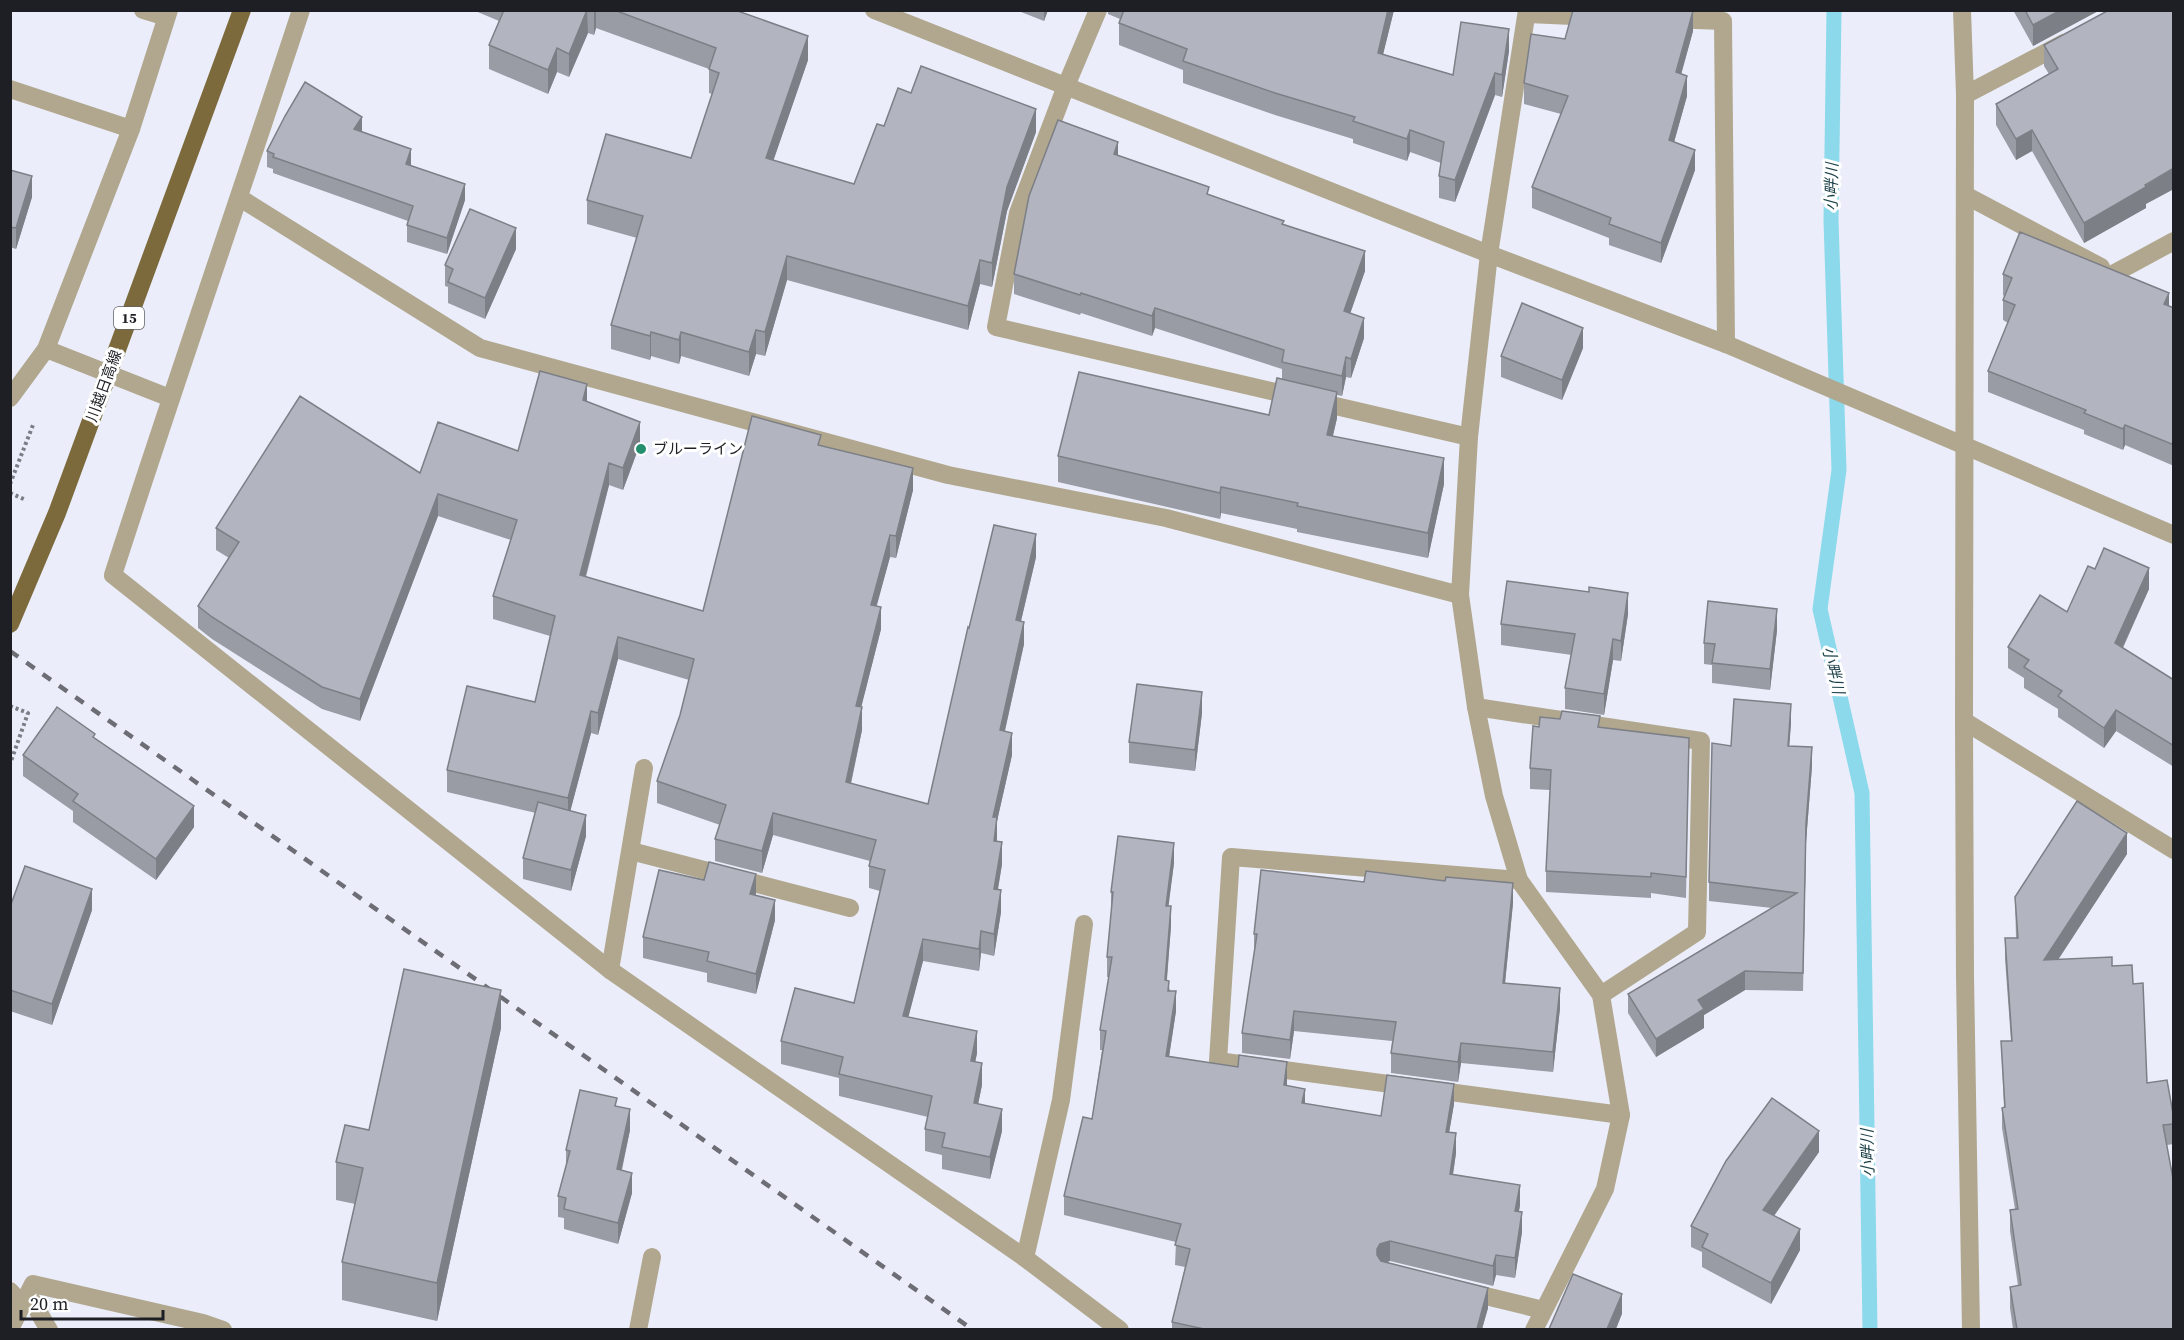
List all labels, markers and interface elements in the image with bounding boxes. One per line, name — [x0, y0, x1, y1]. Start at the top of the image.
water label: 小畔川 — [1820, 161, 1842, 211]
road number: 15 — [114, 307, 144, 329]
street label: 川越日高線 — [81, 347, 126, 425]
place label: ブルーライン — [653, 438, 743, 459]
marker: ブルーライン — [634, 442, 648, 456]
water label: 小畔川 — [1818, 644, 1851, 698]
water label: 小畔川 — [1856, 1127, 1878, 1177]
scale bar — [21, 1283, 164, 1321]
text: 20 m — [30, 1291, 68, 1316]

